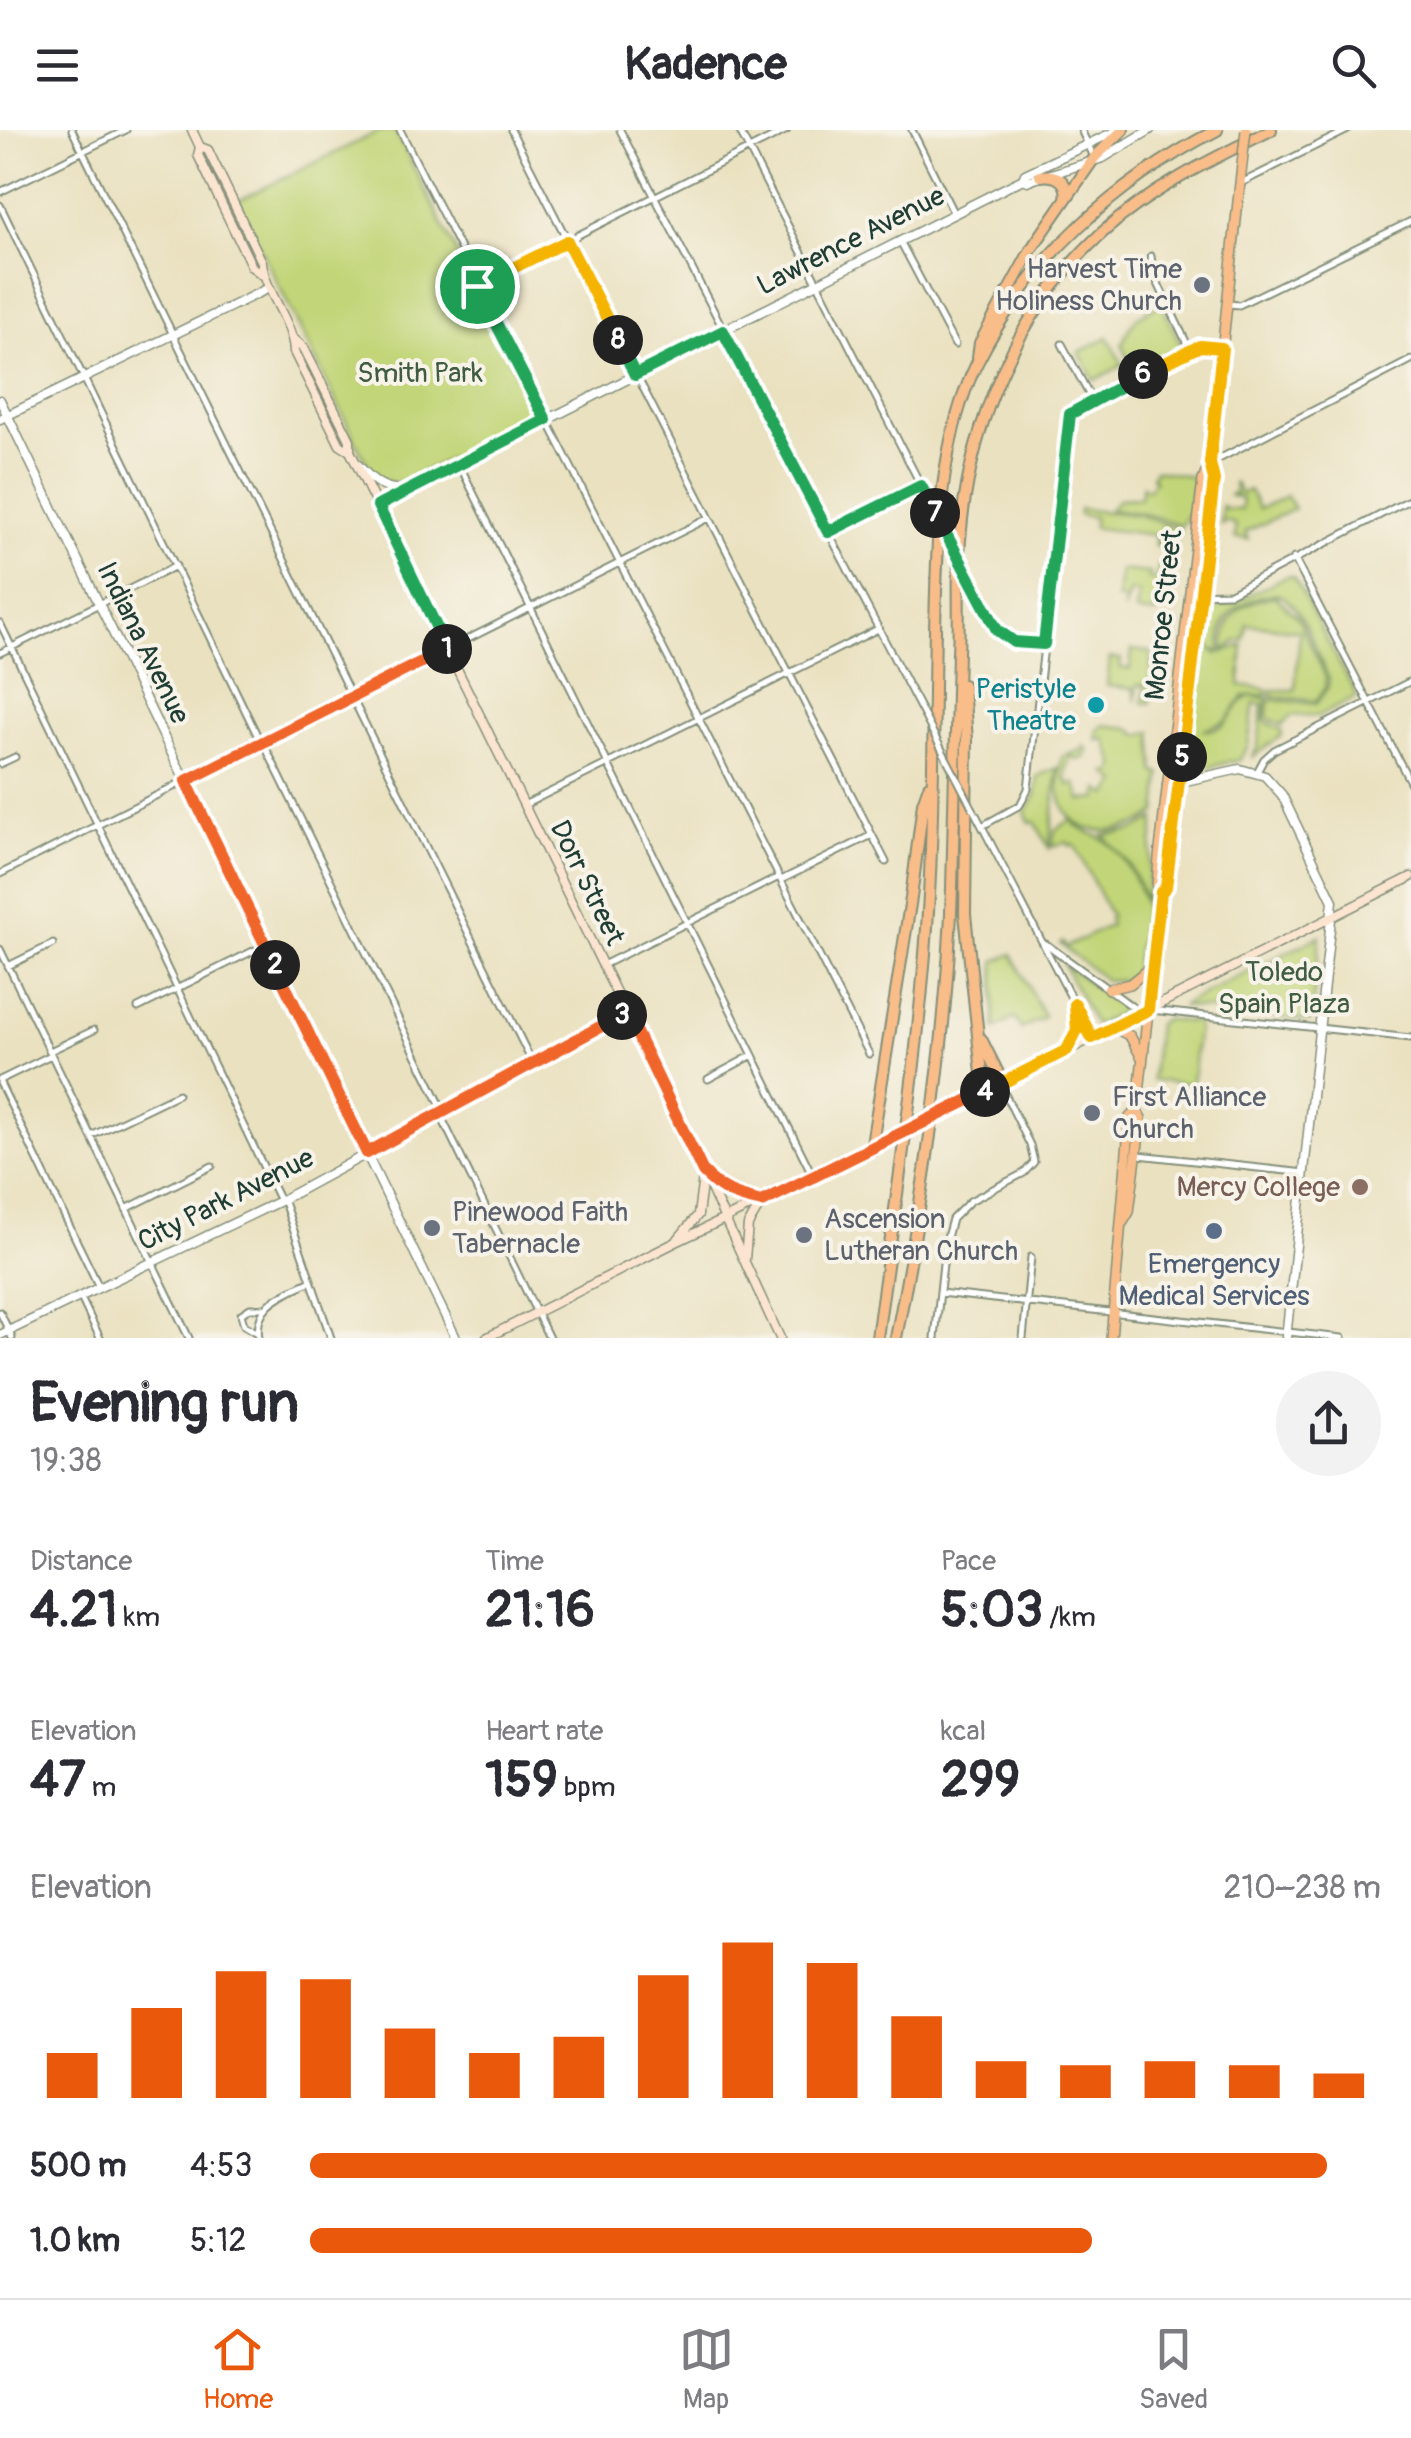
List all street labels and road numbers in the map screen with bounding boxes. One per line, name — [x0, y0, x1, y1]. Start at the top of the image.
street label: Lawrence Avenue — [751, 178, 951, 303]
street label: Monroe Street — [1138, 527, 1190, 702]
street label: Indiana Avenue — [89, 556, 197, 730]
street label: Dorr Street — [542, 815, 633, 952]
street label: City Park Avenue — [132, 1141, 320, 1259]

